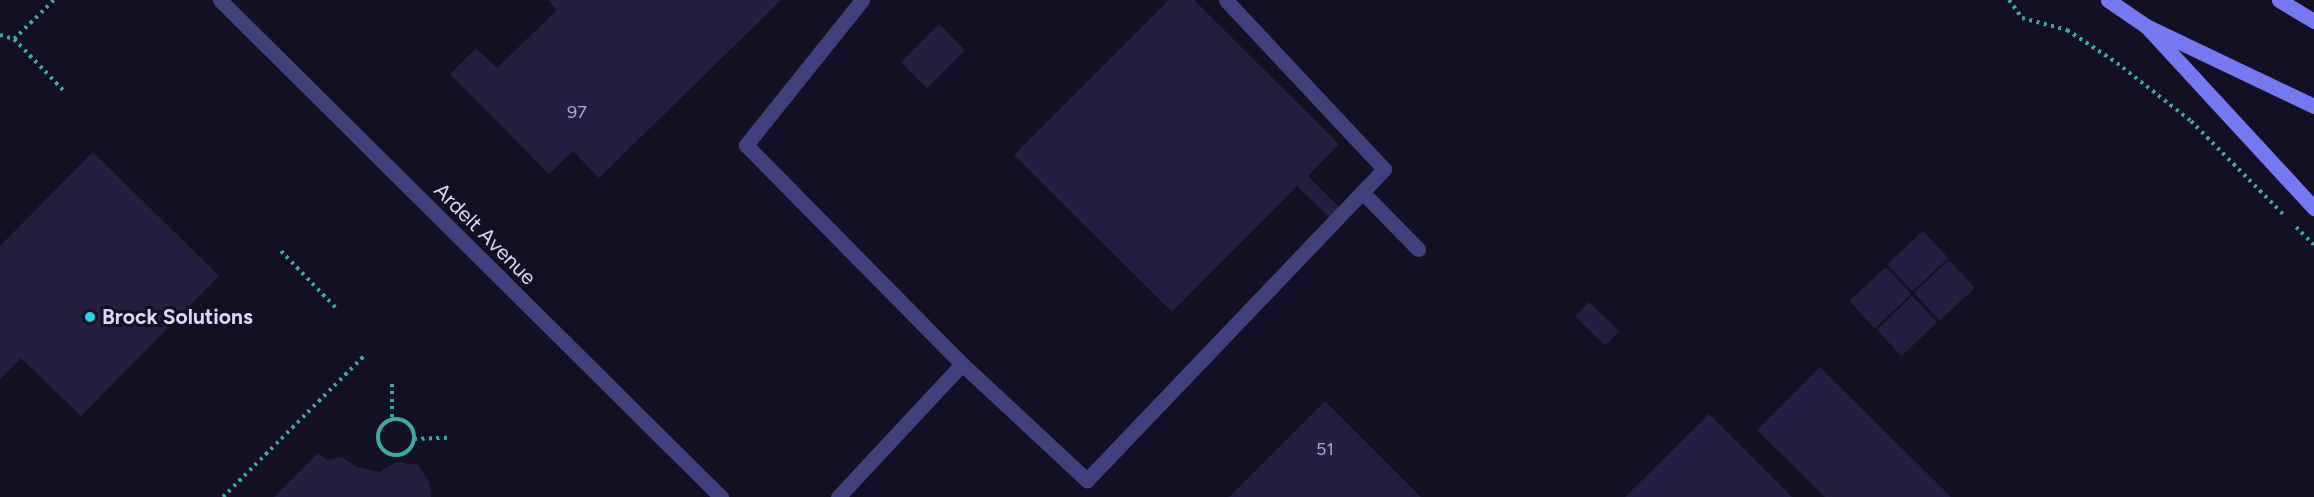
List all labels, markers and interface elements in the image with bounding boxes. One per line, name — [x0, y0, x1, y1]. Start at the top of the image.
house number: 97 — [567, 101, 587, 123]
street label: Ardelt Avenue — [429, 178, 541, 290]
place label: Brock Solutions — [102, 304, 253, 330]
marker: Brock Solutions — [83, 310, 97, 324]
house number: 51 — [1316, 438, 1334, 460]

